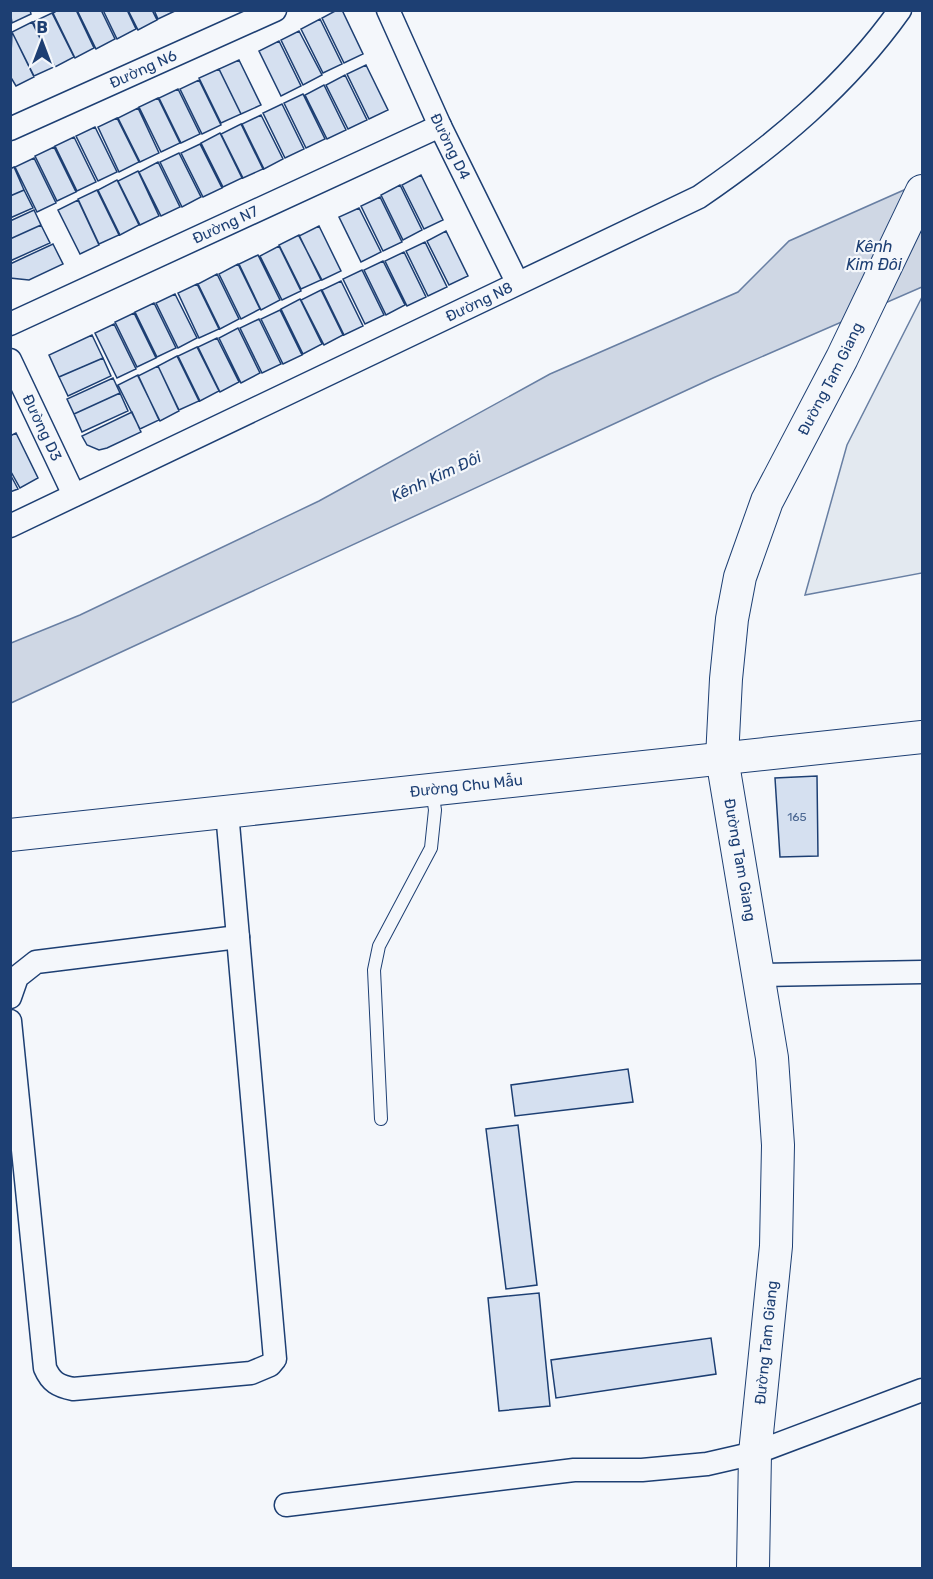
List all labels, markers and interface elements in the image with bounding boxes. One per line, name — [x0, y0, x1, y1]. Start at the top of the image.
north arrow — [12, 12, 72, 72]
text: B — [36, 18, 48, 37]
street label: Đường N6 — [107, 46, 180, 92]
street label: Đường D4 — [426, 110, 474, 183]
street label: Đường N7 — [190, 202, 261, 248]
water label: Kênh Kim Đôi — [846, 237, 903, 274]
street label: Đường N8 — [443, 278, 516, 326]
street label: Đường Tam Giang — [794, 319, 867, 438]
street label: Đường D3 — [19, 392, 66, 464]
water label: Kênh Kim Đôi — [388, 447, 485, 506]
street label: Đường Chu Mẫu — [409, 771, 524, 801]
street label: Đường Tam Giang — [720, 797, 760, 923]
house number: 165 — [787, 810, 807, 824]
street label: Đường Tam Giang — [751, 1280, 781, 1405]

